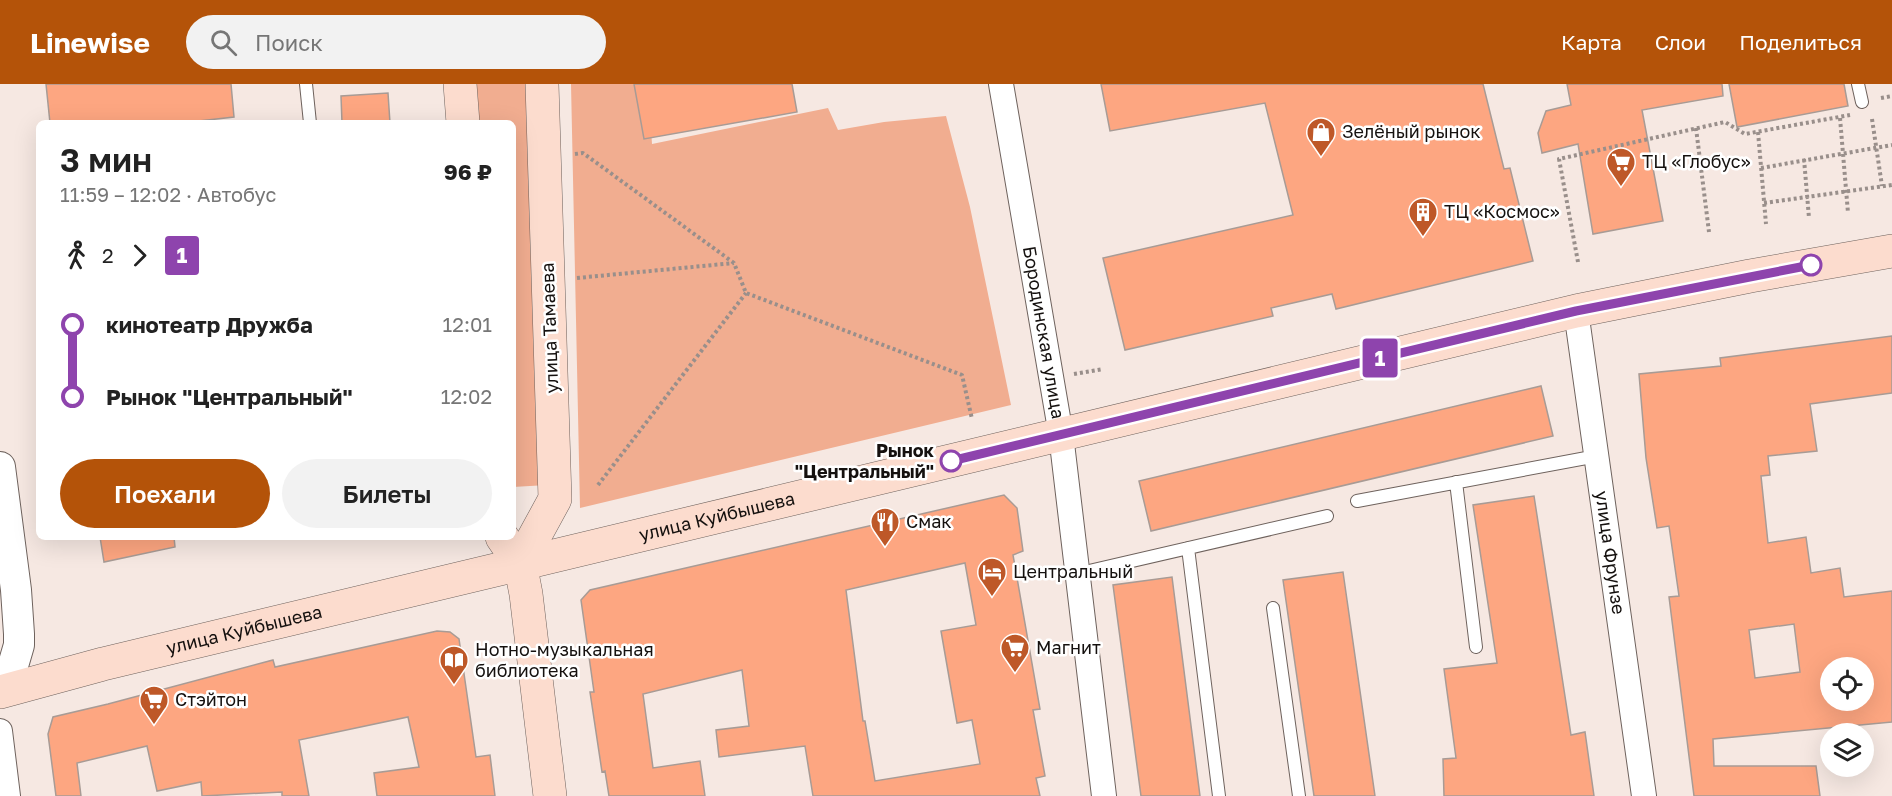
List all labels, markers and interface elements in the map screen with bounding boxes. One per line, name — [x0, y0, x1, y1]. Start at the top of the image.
search box — [186, 15, 606, 69]
text: Linewise — [30, 26, 150, 59]
icon: search — [207, 26, 240, 59]
text: Поиск — [255, 29, 323, 56]
text: Карта — [1561, 29, 1622, 55]
text: Слои — [1655, 29, 1706, 55]
text: Поделиться — [1739, 29, 1862, 55]
shop icon: Зелёный рынок — [1305, 116, 1337, 158]
place label: Зелёный рынок — [1342, 120, 1481, 142]
text: 3 мин — [60, 140, 152, 179]
supermarket icon: ТЦ «Глобус» — [1605, 146, 1637, 188]
place label: ТЦ «Глобус» — [1642, 150, 1751, 172]
text: 96 ₽ — [444, 158, 492, 185]
text: 11:59 – 12:02 · Автобус — [60, 182, 276, 206]
building icon: ТЦ «Космос» — [1407, 196, 1439, 238]
place label: ТЦ «Космос» — [1444, 200, 1560, 222]
icon: walk — [60, 239, 93, 272]
icon: forward — [123, 239, 156, 272]
text: 1 — [177, 242, 187, 268]
text: 2 — [102, 243, 114, 267]
street label: Бородинская улица — [1019, 244, 1070, 420]
unlabelled marker — [1800, 254, 1822, 276]
street label: улица Тамаева — [536, 262, 562, 394]
text: кинотеатр Дружба — [106, 311, 313, 338]
text: 12:01 — [443, 312, 492, 336]
line badge: 1 — [1360, 338, 1400, 378]
text: 1 — [1375, 345, 1385, 371]
text: Рынок "Центральный" — [106, 383, 353, 410]
text: 12:02 — [441, 384, 492, 408]
place label: Рынок "Центральный" — [795, 439, 935, 482]
marker: Рынок "Центральный" — [940, 450, 962, 472]
button: Поехали — [60, 459, 270, 528]
button: Билеты — [282, 459, 492, 528]
street label: улица Куйбышева — [637, 487, 797, 545]
street label: улица Фрунзе — [1591, 489, 1630, 616]
restaurant icon: Смак — [869, 506, 901, 548]
place label: Смак — [906, 510, 952, 532]
hotel icon: Центральный — [976, 556, 1008, 598]
place label: Центральный — [1013, 560, 1133, 582]
street label: улица Куйбышева — [164, 600, 324, 658]
supermarket icon: Магнит — [999, 632, 1031, 674]
place label: Магнит — [1036, 636, 1101, 658]
place label: Нотно-музыкальная библиотека — [475, 638, 654, 681]
library icon: Нотно-музыкальная библиотека — [438, 644, 470, 686]
map controls — [1820, 657, 1874, 777]
button: locate — [1820, 657, 1874, 711]
supermarket icon: Стэйтон — [138, 684, 170, 726]
place label: Стэйтон — [175, 688, 247, 710]
button: layers — [1820, 723, 1874, 777]

